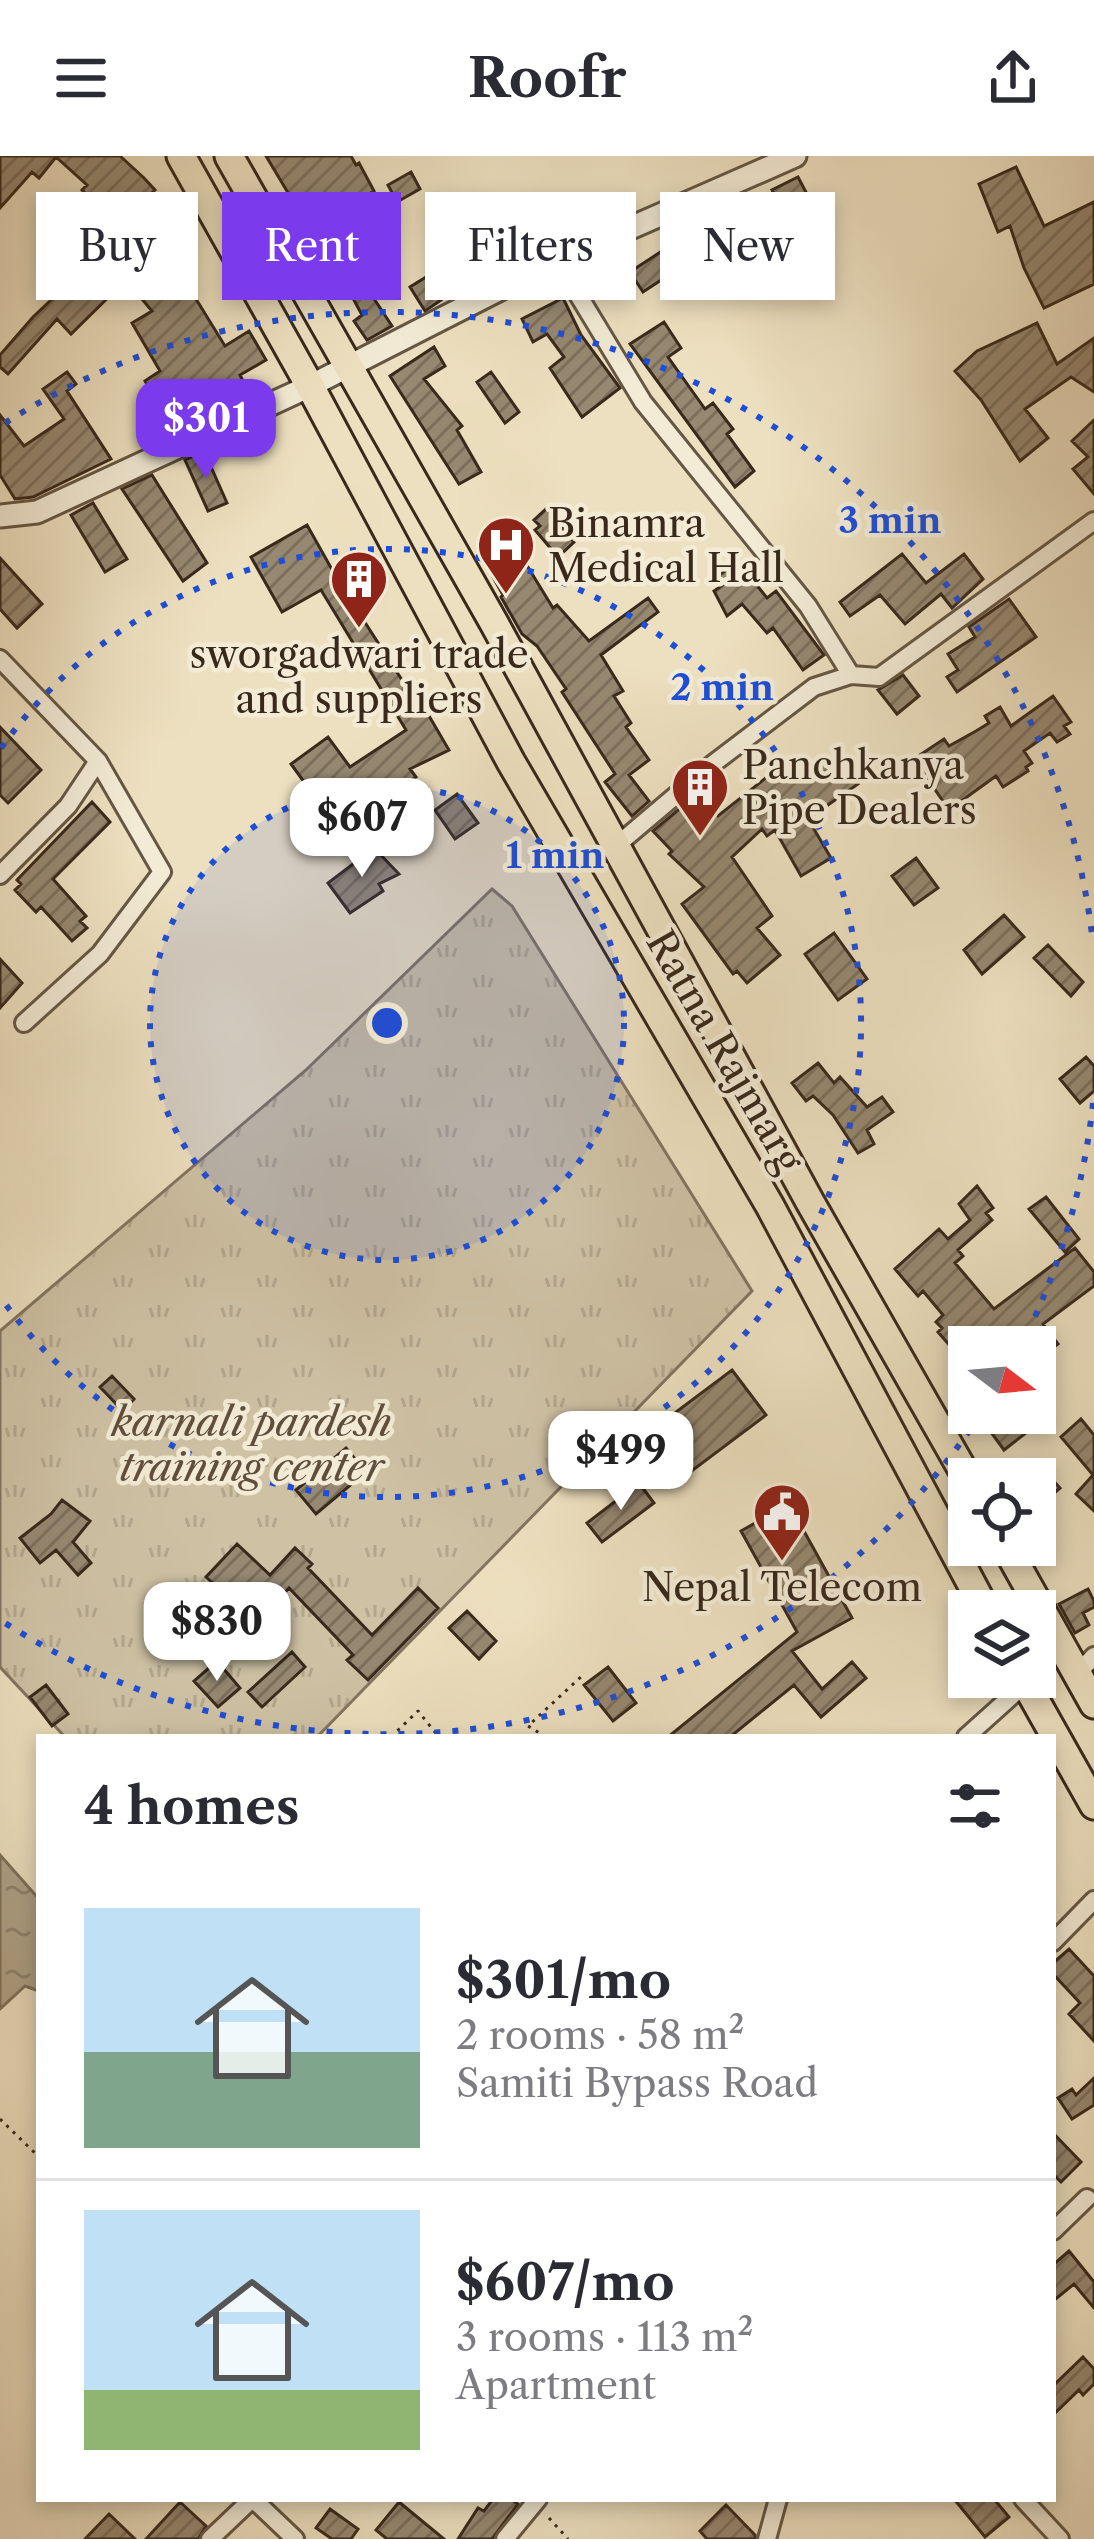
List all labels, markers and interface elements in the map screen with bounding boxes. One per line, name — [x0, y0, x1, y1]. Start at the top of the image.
icon: menu — [48, 45, 114, 111]
text: Roofr — [468, 45, 626, 111]
icon: share — [980, 45, 1046, 111]
chip: Buy — [36, 192, 198, 300]
chip: Rent — [222, 192, 401, 300]
chip: Filters — [425, 192, 636, 300]
chip: New — [660, 192, 835, 300]
pin: $301 — [135, 379, 277, 481]
text: $301 — [163, 394, 249, 442]
text: 3 min — [839, 498, 942, 542]
place label: Binamra Medical Hall — [548, 499, 784, 592]
hospital icon: Binamra Medical Hall — [475, 514, 537, 596]
building icon: sworgadwari trade and suppliers — [328, 548, 390, 630]
place label: sworgadwari trade and suppliers — [189, 630, 529, 723]
text: 2 min — [670, 665, 774, 709]
place label: Panchkanya Pipe Dealers — [742, 741, 977, 834]
building icon: Panchkanya Pipe Dealers — [669, 756, 731, 838]
pin: $607 — [291, 778, 433, 880]
text: $607 — [317, 793, 407, 841]
text: 1 min — [506, 833, 605, 877]
street label: Ratna Rajmarg — [636, 921, 814, 1181]
centre of rings — [366, 1002, 408, 1044]
north arrow — [948, 1326, 1056, 1434]
map controls — [948, 1326, 1056, 1698]
park label: karnali pardesh training center — [110, 1398, 392, 1491]
pin: $499 — [550, 1411, 692, 1513]
text: $499 — [575, 1426, 667, 1474]
button: locate — [948, 1458, 1056, 1566]
public building icon: Nepal Telecom — [751, 1481, 813, 1563]
place label: Nepal Telecom — [642, 1563, 922, 1611]
pin: $830 — [146, 1582, 288, 1684]
button: layers — [948, 1590, 1056, 1698]
text: $830 — [171, 1597, 263, 1645]
icon: filters — [942, 1773, 1008, 1839]
text: 4 homes — [84, 1775, 299, 1837]
text: $301/mo — [456, 1949, 671, 2011]
icon: home — [180, 1956, 324, 2100]
text: 2 rooms · 58 m² — [456, 2011, 745, 2059]
text: Samiti Bypass Road — [456, 2059, 818, 2107]
text: $607/mo — [456, 2251, 675, 2313]
icon: home — [180, 2258, 324, 2402]
text: 3 rooms · 113 m² — [456, 2313, 754, 2361]
text: Apartment — [456, 2361, 656, 2409]

